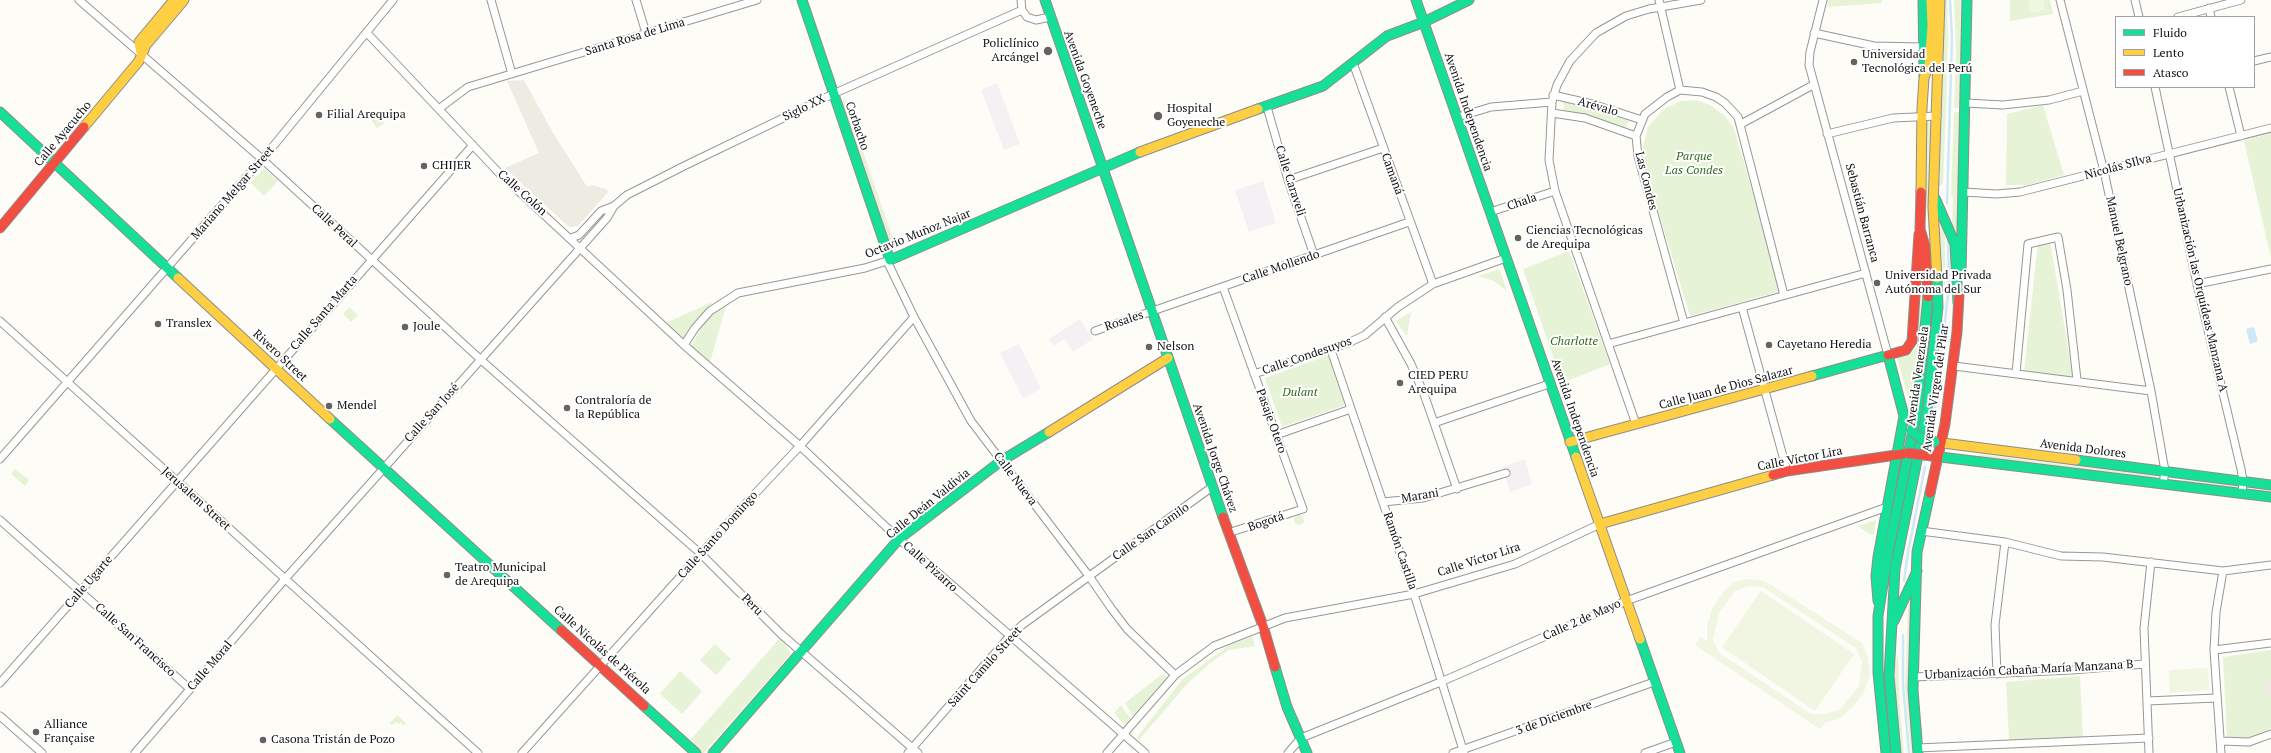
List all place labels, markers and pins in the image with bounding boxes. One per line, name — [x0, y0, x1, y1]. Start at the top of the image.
place label: Policlínico Arcángel — [983, 37, 1039, 65]
marker: Policlínico Arcángel — [1042, 45, 1054, 57]
place label: Universidad Tecnológica del Perú — [1862, 48, 1972, 76]
marker: Universidad Tecnológica del Perú — [1849, 57, 1859, 67]
place label: Hospital Goyeneche — [1167, 102, 1225, 130]
place label: Filial Arequipa — [327, 108, 406, 122]
marker: Filial Arequipa — [314, 110, 324, 120]
marker: Hospital Goyeneche — [1152, 110, 1164, 122]
place label: CHIJER — [432, 159, 471, 173]
marker: CHIJER — [419, 161, 429, 171]
place label: Ciencias Tecnológicas de Arequipa — [1526, 224, 1643, 252]
marker: Ciencias Tecnológicas de Arequipa — [1513, 233, 1523, 243]
place label: Universidad Privada Autónoma del Sur — [1885, 269, 1992, 297]
marker: Universidad Privada Autónoma del Sur — [1872, 278, 1882, 288]
place label: Translex — [166, 317, 212, 331]
marker: Translex — [153, 319, 163, 329]
place label: Joule — [413, 320, 440, 334]
marker: Joule — [400, 322, 410, 332]
place label: Cayetano Heredia — [1777, 338, 1872, 352]
place label: Nelson — [1157, 340, 1194, 354]
marker: Cayetano Heredia — [1764, 340, 1774, 350]
marker: Nelson — [1144, 342, 1154, 352]
place label: CIED PERU Arequipa — [1408, 369, 1468, 397]
marker: CIED PERU Arequipa — [1395, 378, 1405, 388]
place label: Contraloría de la República — [575, 394, 651, 422]
place label: Mendel — [337, 399, 377, 413]
marker: Mendel — [324, 401, 334, 411]
marker: Contraloría de la República — [562, 403, 572, 413]
place label: Teatro Municipal de Arequipa — [455, 561, 546, 589]
marker: Teatro Municipal de Arequipa — [442, 570, 452, 580]
place label: Alliance Française — [44, 718, 95, 746]
marker: Alliance Française — [31, 727, 41, 737]
place label: Casona Tristán de Pozo — [271, 733, 395, 747]
marker: Casona Tristán de Pozo — [258, 735, 268, 745]

